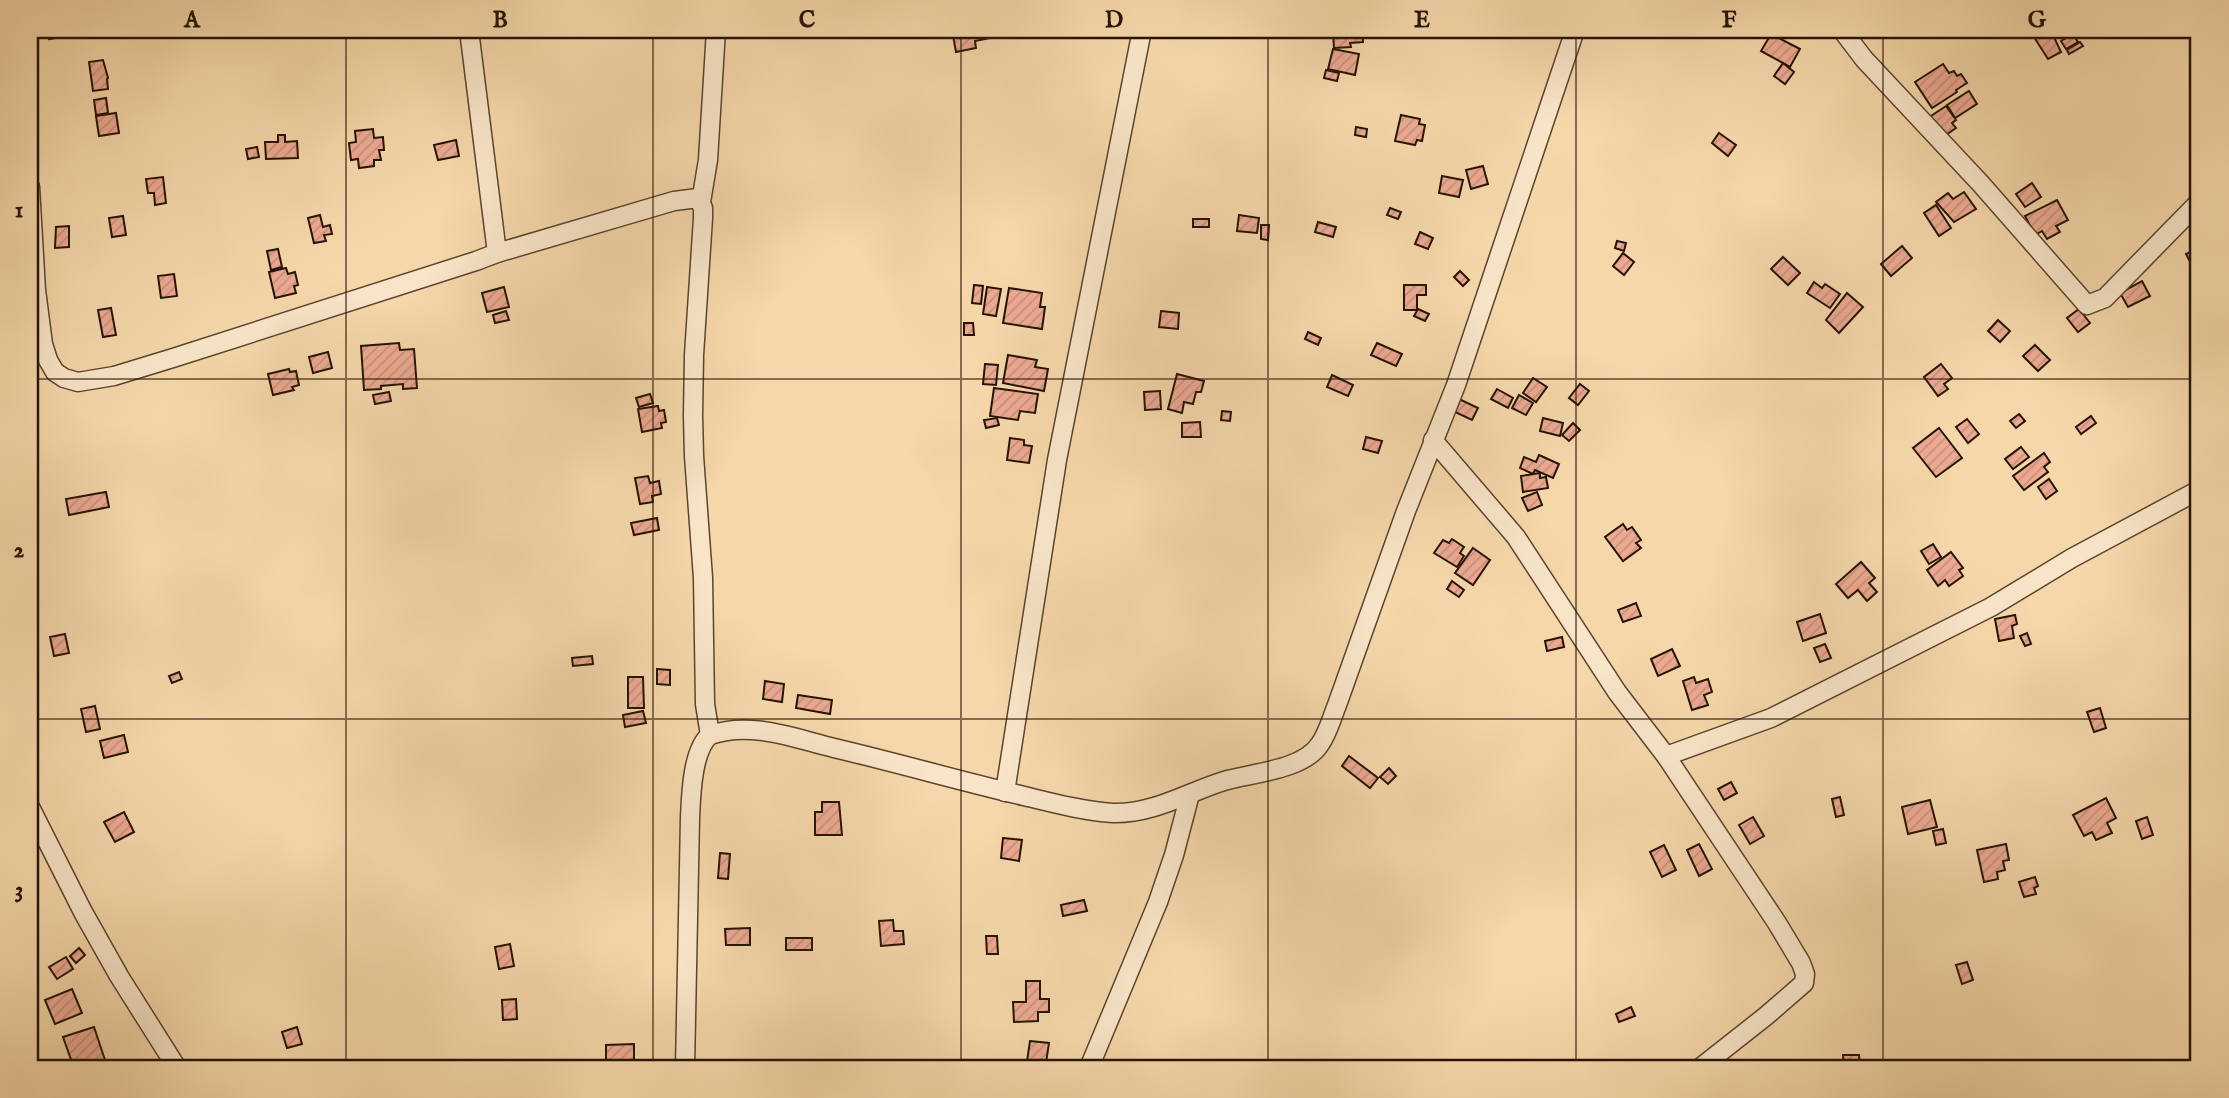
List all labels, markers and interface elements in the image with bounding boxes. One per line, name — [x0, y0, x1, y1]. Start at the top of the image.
text: A — [183, 6, 201, 35]
text: B — [492, 6, 508, 35]
text: C — [799, 6, 816, 35]
text: D — [1105, 6, 1123, 35]
text: E — [1414, 6, 1430, 35]
text: F — [1722, 6, 1737, 35]
text: G — [2028, 6, 2047, 35]
text: 1 — [15, 196, 23, 225]
text: 2 — [14, 536, 25, 565]
text: 3 — [15, 876, 23, 905]

